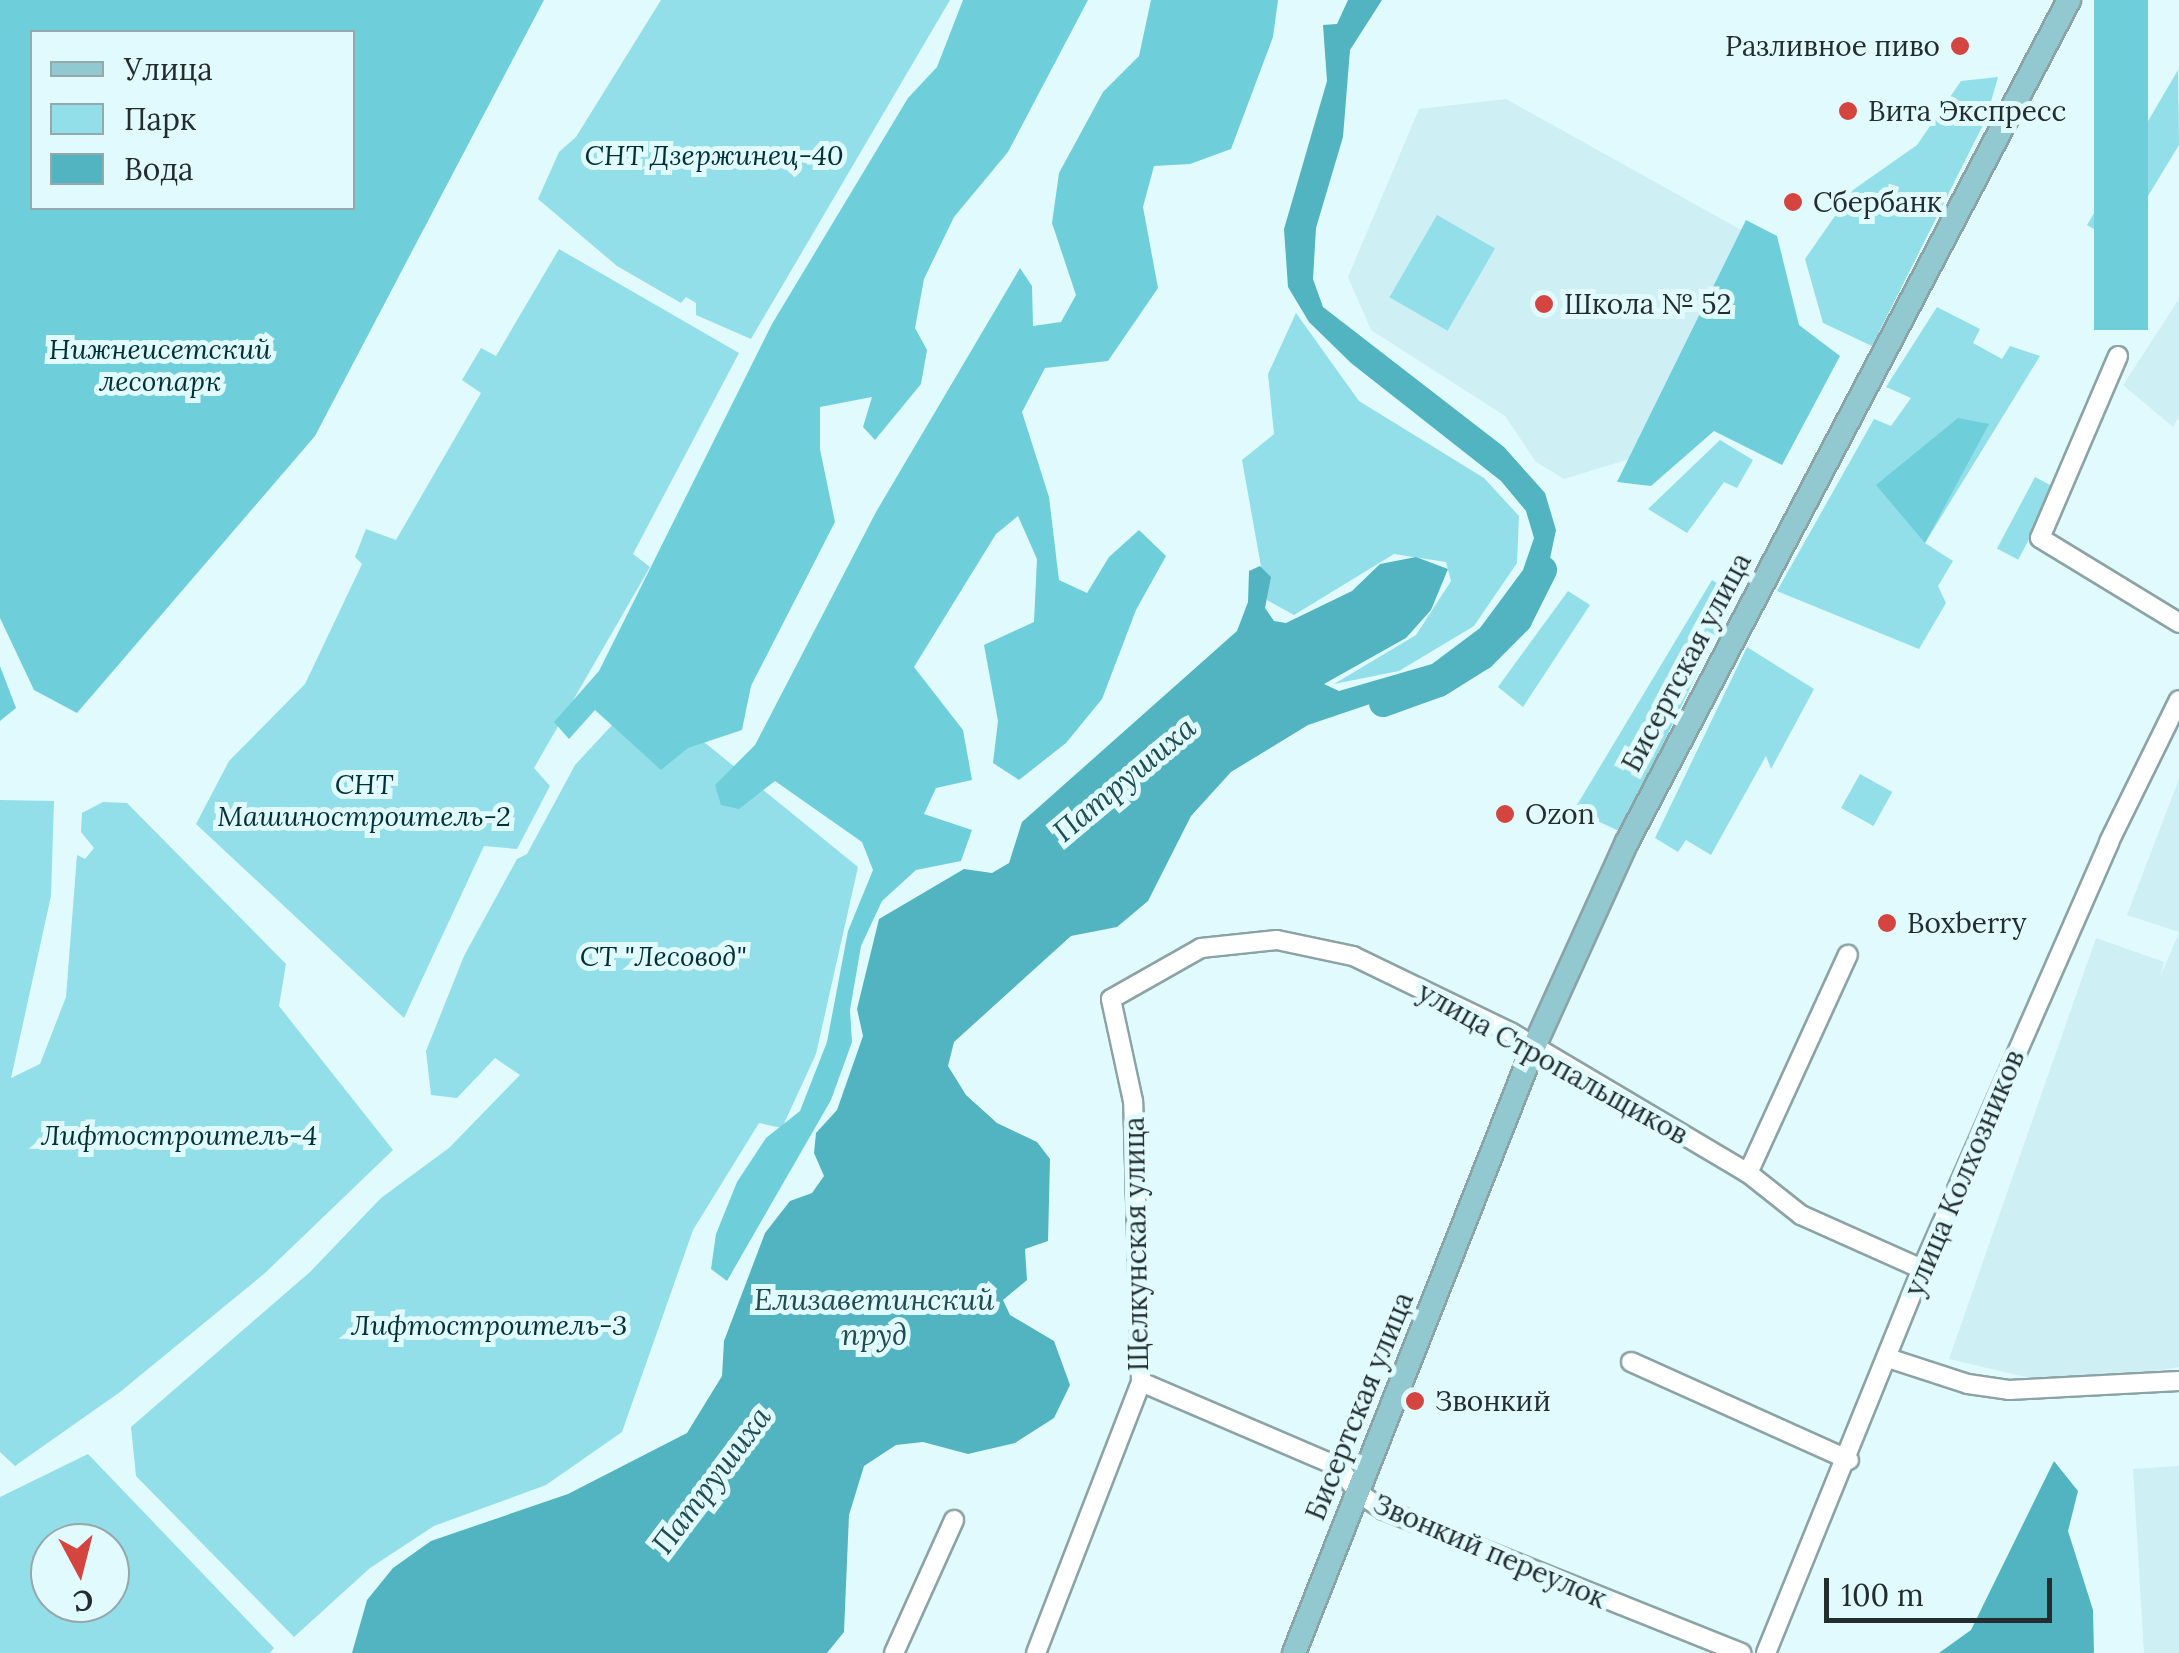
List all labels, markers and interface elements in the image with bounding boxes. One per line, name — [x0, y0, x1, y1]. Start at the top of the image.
place label: Разливное пиво — [1725, 29, 1940, 63]
legend — [30, 30, 355, 210]
marker: Разливное пиво — [1949, 35, 1971, 57]
text: Улица — [124, 50, 213, 88]
place label: Вита Экспресс — [1868, 94, 2067, 128]
text: Парк — [124, 100, 196, 138]
marker: Вита Экспресс — [1837, 100, 1859, 122]
park label: СНТ Дзержинец-40 — [585, 138, 843, 172]
text: Вода — [124, 150, 193, 188]
place label: Сбербанк — [1813, 185, 1942, 219]
marker: Сбербанк — [1782, 191, 1804, 213]
place label: Школа № 52 — [1564, 287, 1732, 321]
marker: Школа № 52 — [1533, 293, 1555, 315]
park label: Нижнеисетский лесопарк — [49, 332, 271, 398]
street label: Бисертская улица — [1614, 547, 1758, 777]
water label: Патрушиха — [1045, 709, 1203, 849]
park label: СНТ Машиностроитель-2 — [217, 767, 511, 833]
place label: Ozon — [1525, 797, 1595, 831]
marker: Ozon — [1494, 803, 1516, 825]
place label: Boxberry — [1907, 906, 2026, 940]
marker: Boxberry — [1876, 912, 1898, 934]
park label: СТ "Лесовод" — [580, 939, 746, 973]
street label: улица Стропальщиков — [1412, 975, 1694, 1151]
street label: улица Колхозников — [1897, 1045, 2031, 1301]
street label: Щелкунская улица — [1117, 1116, 1155, 1372]
park label: Лифтостроитель-4 — [41, 1118, 317, 1152]
water label: Елизаветинский пруд — [754, 1281, 994, 1352]
street label: Бисертская улица — [1298, 1287, 1420, 1525]
park label: Лифтостроитель-3 — [351, 1308, 627, 1342]
place label: Звонкий — [1435, 1384, 1551, 1418]
marker: Звонкий — [1404, 1390, 1426, 1412]
water label: Патрушиха — [644, 1399, 778, 1561]
street label: Звонкий переулок — [1368, 1487, 1612, 1615]
north arrow — [30, 1523, 130, 1623]
scale bar — [1829, 1558, 2056, 1620]
text: 100 m — [1841, 1576, 1924, 1614]
text: С — [72, 1582, 95, 1620]

